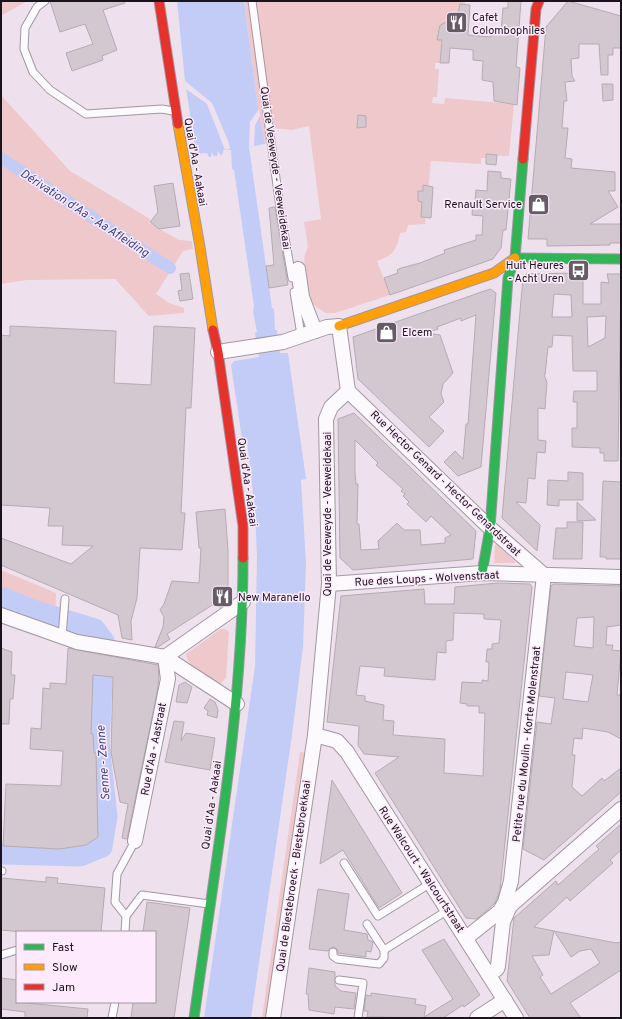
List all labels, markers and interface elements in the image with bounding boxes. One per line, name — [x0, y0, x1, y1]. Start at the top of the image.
restaurant icon: Cafet Colombophiles — [443, 10, 469, 36]
place label: Cafet Colombophiles — [472, 11, 545, 38]
street label: Quai de Veeweyde - Veeweidekaai — [257, 86, 293, 251]
street label: Quai d'Aa - Aakaai — [180, 117, 210, 207]
water label: Dérivation d'Aa - Aa Afleiding — [17, 166, 152, 262]
shop icon: Renault Service — [525, 191, 551, 217]
place label: Renault Service — [444, 198, 522, 212]
bus stop icon: Huit Heures - Acht Uren — [566, 258, 592, 284]
place label: Huit Heures - Acht Uren — [506, 259, 564, 286]
shop icon: Elcem — [373, 319, 399, 345]
place label: Elcem — [402, 326, 432, 340]
street label: Rue Hector Genard - Hector Genardstraat — [367, 408, 524, 560]
street label: Quai de Veeweyde - Veeweidekaai — [321, 432, 335, 596]
street label: Quai d'Aa - Aakaai — [234, 437, 260, 527]
street label: Rue des Loups - Wolvenstraat — [354, 568, 500, 590]
restaurant icon: New Maranello — [210, 584, 236, 610]
place label: New Maranello — [238, 591, 311, 605]
street label: Petite rue du Moulin - Korte Molenstraat — [510, 645, 544, 843]
street label: Rue d'Aa - Aastraat — [138, 702, 170, 797]
water label: Senne - Zenne — [93, 724, 115, 801]
street label: Quai d'Aa - Aakaai — [199, 760, 225, 850]
street label: Quai de Biestebroeck - Biestebroekkaai — [274, 779, 314, 973]
street label: Rue Walcourt - Walcourtstraat — [375, 804, 467, 935]
legend — [16, 931, 156, 1003]
text: Fast — [52, 940, 74, 956]
text: Slow — [52, 960, 78, 976]
text: Jam — [52, 980, 75, 996]

